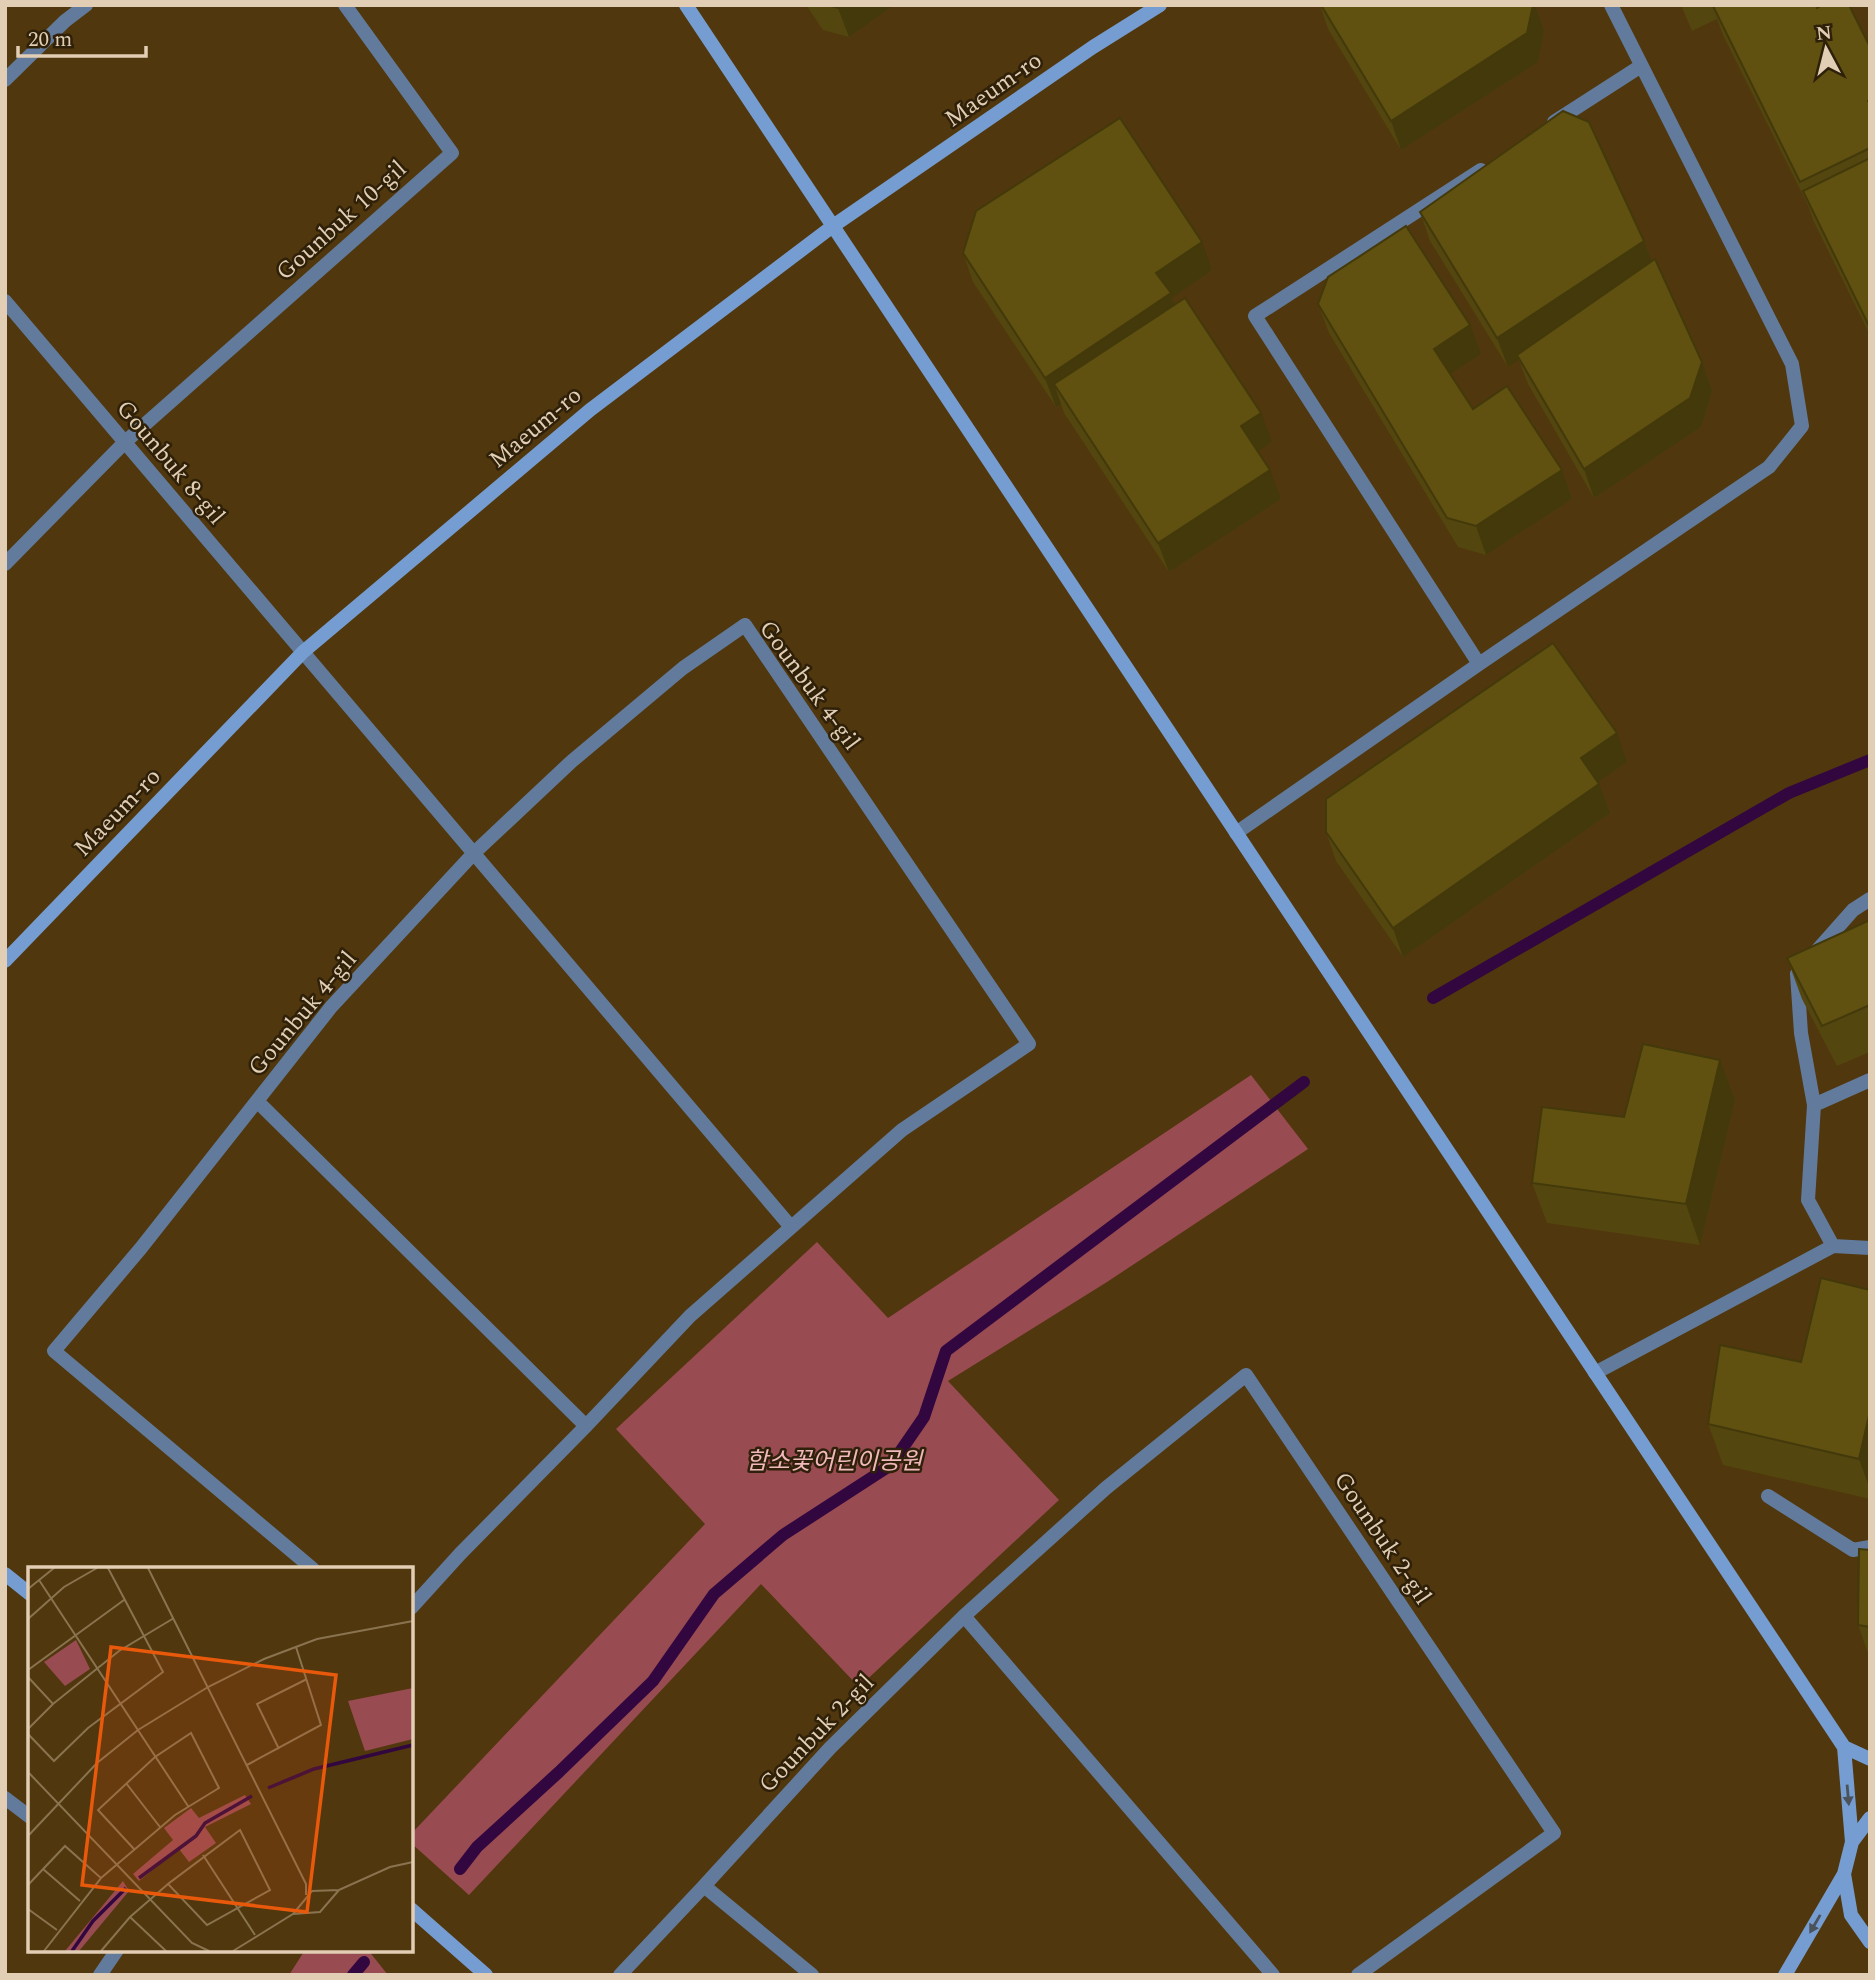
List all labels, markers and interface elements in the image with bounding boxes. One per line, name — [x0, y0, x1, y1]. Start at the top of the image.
scale bar — [18, 14, 145, 58]
north arrow — [1791, 14, 1861, 84]
text: N — [1815, 18, 1834, 49]
text: 20 m — [28, 24, 72, 56]
street label: Maeum-ro — [937, 43, 1050, 137]
street label: Gounbuk 10-gil — [268, 152, 415, 290]
street label: Maeum-ro — [481, 378, 590, 478]
street label: Gounbuk 8-gil — [107, 392, 233, 533]
street label: Gounbuk 4-gil — [749, 613, 869, 758]
street label: Maeum-ro — [66, 760, 170, 865]
street label: Gounbuk 4-gil — [240, 943, 366, 1084]
park label: 함소꽃어린이공원 — [746, 1444, 924, 1480]
street label: Gounbuk 2-gil — [1324, 1465, 1440, 1612]
inset map — [28, 1567, 413, 1952]
street label: Gounbuk 2-gil — [750, 1666, 883, 1801]
one-way arrow — [1843, 1784, 1854, 1806]
one-way arrow — [1809, 1915, 1821, 1934]

